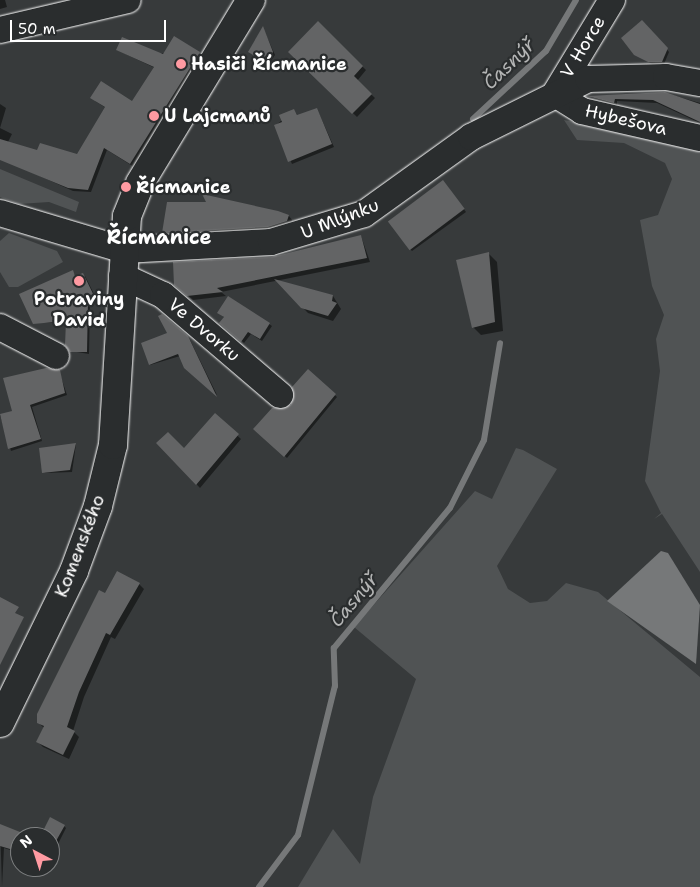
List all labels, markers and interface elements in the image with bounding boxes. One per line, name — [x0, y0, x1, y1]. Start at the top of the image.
scale bar — [12, 10, 169, 42]
street label: V Horce — [556, 12, 610, 82]
text: 50 m — [18, 19, 56, 39]
water label: Časnýř — [478, 34, 540, 94]
place label: Hasiči Řícmanice — [191, 53, 347, 75]
marker: Hasiči Řícmanice — [175, 58, 187, 70]
street label: Hybešova — [583, 100, 669, 140]
place label: U Lajcmanů — [164, 105, 271, 127]
marker: U Lajcmanů — [148, 110, 160, 122]
place label: Řícmanice — [136, 176, 231, 198]
marker: Řícmanice — [120, 181, 132, 193]
street label: U Mlýnku — [298, 194, 382, 244]
district label: Řícmanice — [106, 225, 212, 249]
marker: Potraviny David — [73, 275, 85, 287]
place label: Potraviny David — [34, 289, 124, 332]
street label: Ve Dvorku — [164, 294, 244, 366]
street label: Komenského — [51, 492, 109, 600]
water label: Časnýř — [325, 568, 383, 632]
north arrow — [10, 827, 60, 877]
text: N — [16, 831, 36, 852]

